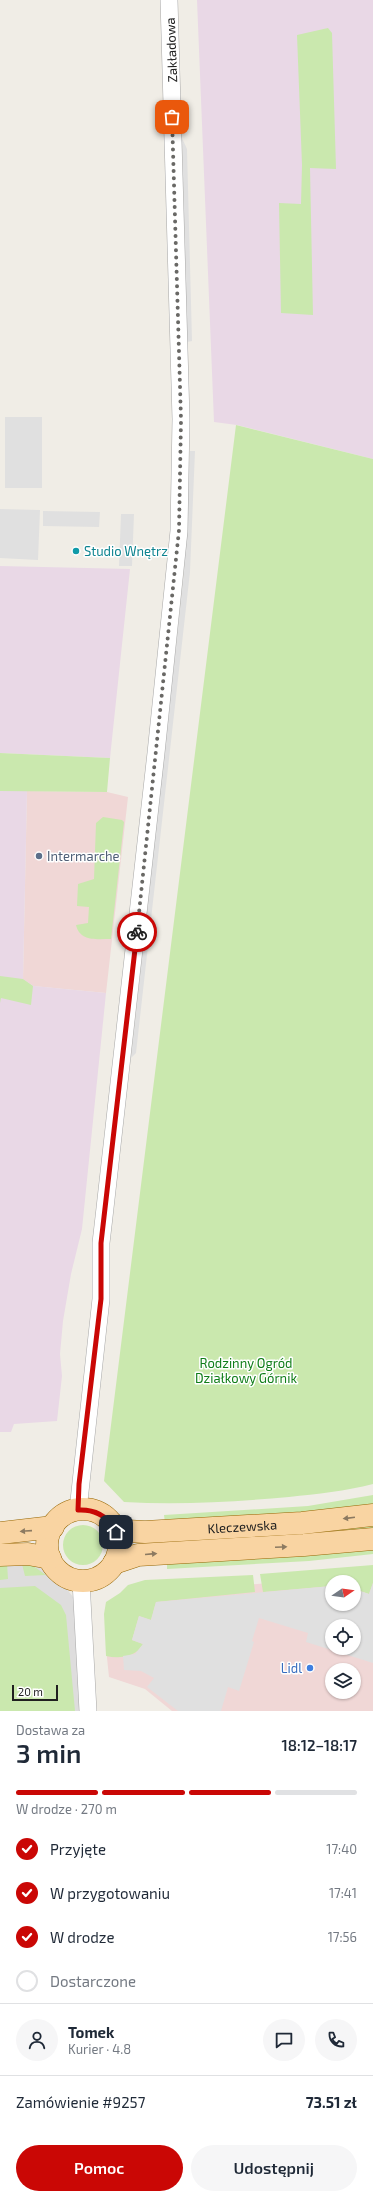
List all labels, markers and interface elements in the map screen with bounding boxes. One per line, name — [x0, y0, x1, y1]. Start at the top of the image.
street label: Zakładowa — [162, 17, 180, 83]
pin — [155, 100, 189, 134]
icon: bag — [161, 106, 183, 128]
place label: Studio Wnętrz — [84, 543, 168, 559]
marker: Studio Wnętrz — [71, 546, 81, 556]
place label: Intermarche — [47, 848, 120, 864]
marker: Intermarche — [34, 851, 44, 861]
courier — [117, 912, 157, 952]
icon: bike — [126, 921, 148, 943]
park label: Rodzinny Ogród Działkowy Górnik — [195, 1355, 297, 1386]
pin — [99, 1515, 133, 1549]
one-way arrow — [343, 1515, 355, 1521]
street label: Kleczewska — [207, 1516, 277, 1536]
icon: home — [105, 1521, 127, 1543]
one-way arrow — [20, 1528, 32, 1535]
one-way arrow — [275, 1543, 287, 1550]
one-way arrow — [145, 1551, 157, 1557]
north arrow — [325, 1575, 361, 1611]
map controls — [325, 1575, 361, 1699]
button: locate — [325, 1619, 361, 1655]
place label: Lidl — [281, 1660, 302, 1676]
marker: Lidl — [305, 1663, 315, 1673]
button: layers — [325, 1663, 361, 1699]
scale bar — [12, 1683, 58, 1702]
text: 20 m — [18, 1685, 43, 1698]
text: Dostawa za — [16, 1722, 85, 1738]
text: 18:12–18:17 — [281, 1736, 357, 1754]
text: 3 min — [16, 1737, 81, 1768]
text: W drodze · 270 m — [16, 1801, 117, 1817]
icon: check — [16, 1838, 38, 1860]
text: Przyjęte — [50, 1840, 106, 1858]
text: 17:40 — [326, 1841, 357, 1857]
icon: check — [16, 1882, 38, 1904]
text: W przygotowaniu — [50, 1884, 170, 1902]
text: 17:41 — [329, 1885, 357, 1901]
icon: check — [16, 1926, 38, 1948]
text: W drodze — [50, 1928, 115, 1946]
text: 17:56 — [328, 1929, 357, 1945]
text: Dostarczone — [50, 1972, 136, 1990]
button: person — [16, 2019, 58, 2061]
button: chat — [263, 2019, 305, 2061]
button: phone — [315, 2019, 357, 2061]
text: Tomek — [68, 2023, 114, 2041]
text: Kurier · 4.8 — [68, 2041, 131, 2057]
text: Zamówienie #9257 — [16, 2093, 145, 2111]
text: 73.51 zł — [306, 2093, 357, 2111]
button: Pomoc — [16, 2145, 183, 2191]
button: Udostępnij — [191, 2145, 357, 2191]

